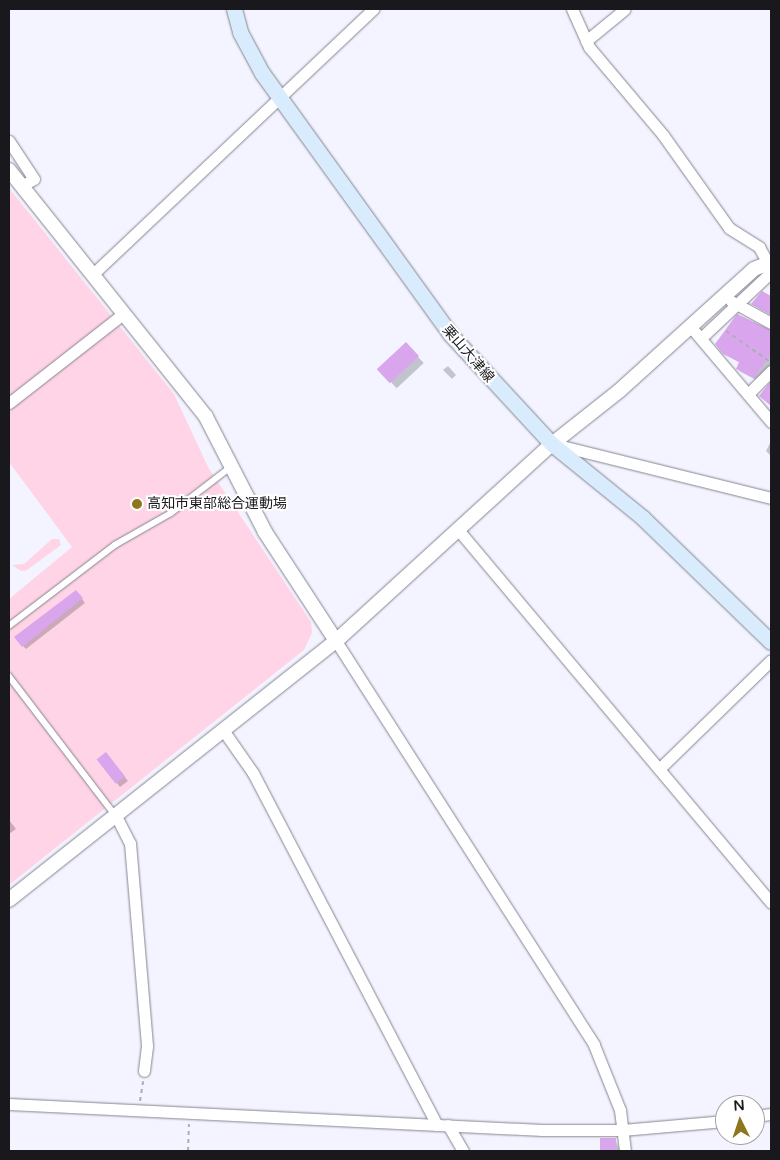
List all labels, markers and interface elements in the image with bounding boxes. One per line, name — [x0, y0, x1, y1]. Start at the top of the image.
street label: 栗山大津線 — [439, 322, 497, 386]
place label: 高知市東部総合運動場 — [147, 496, 287, 512]
marker: 高知市東部総合運動場 — [131, 498, 143, 510]
north arrow — [715, 1095, 765, 1145]
text: N — [733, 1097, 745, 1114]

